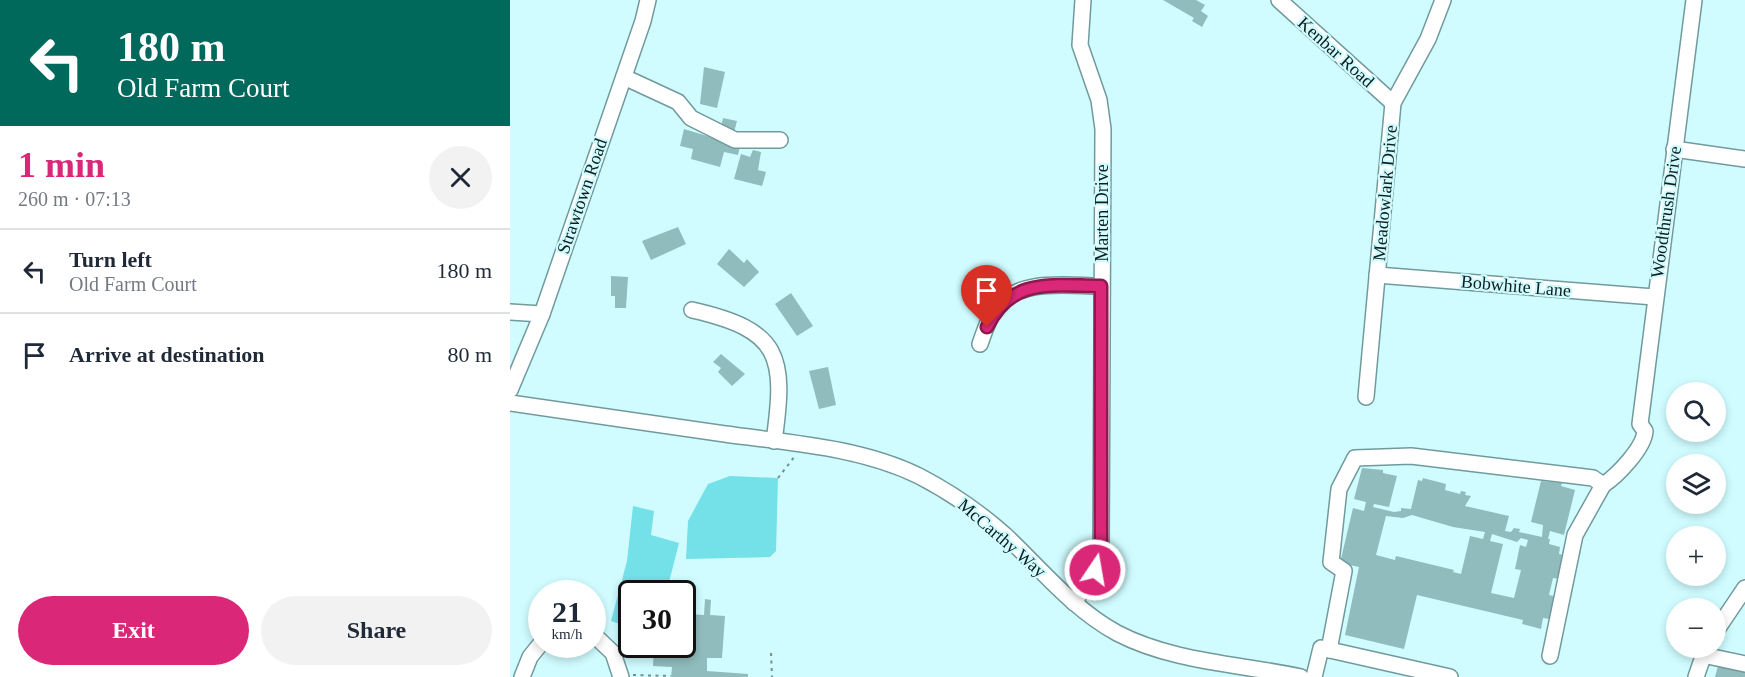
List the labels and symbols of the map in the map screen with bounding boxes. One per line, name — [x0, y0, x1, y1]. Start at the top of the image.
street label: Kenbar Road — [1294, 13, 1378, 91]
street label: Meadowlark Drive — [1369, 124, 1401, 262]
street label: Strawtown Road — [553, 136, 611, 256]
street label: Woodthrush Drive — [1647, 145, 1685, 279]
street label: Marten Drive — [1092, 164, 1112, 262]
pin — [961, 265, 1012, 327]
street label: Bobwhite Lane — [1460, 271, 1572, 301]
street label: McCarthy Way — [954, 494, 1050, 582]
position arrow — [1063, 538, 1127, 602]
speed limit sign: 30 — [618, 580, 696, 658]

